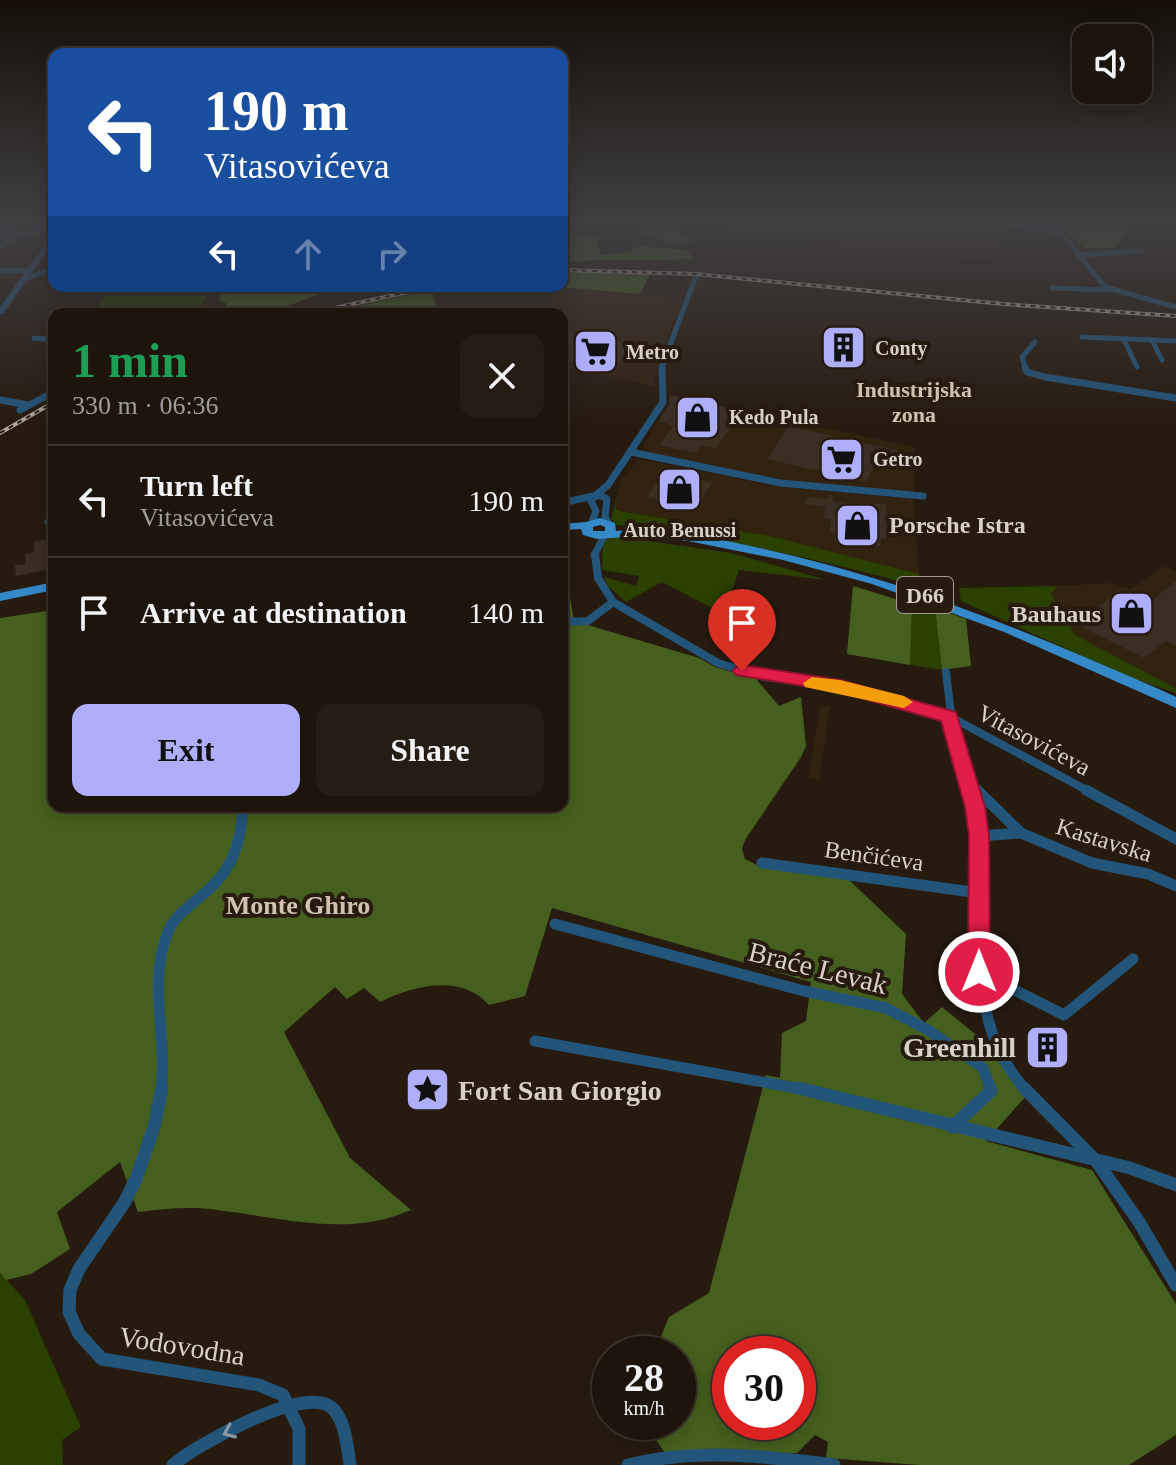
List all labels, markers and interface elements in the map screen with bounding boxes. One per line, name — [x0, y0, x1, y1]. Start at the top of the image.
map controls — [1072, 24, 1152, 104]
button: sound — [1072, 24, 1152, 104]
icon: left — [72, 80, 176, 184]
text: 190 m — [204, 80, 349, 142]
text: Vitasovićeva — [204, 146, 390, 186]
icon: left — [202, 232, 246, 276]
icon: ahead — [286, 232, 330, 276]
icon: right — [370, 232, 414, 276]
building icon: Conty — [820, 324, 868, 372]
supermarket icon: Metro — [571, 328, 619, 376]
text: 1 min — [72, 334, 188, 387]
button: close — [460, 334, 544, 418]
place label: Conty — [875, 337, 927, 360]
place label: Metro — [626, 341, 679, 363]
district label: Industrijska zona — [856, 377, 972, 427]
text: 330 m · 06:36 — [72, 391, 219, 420]
shop icon: Kedo Pula — [674, 393, 722, 441]
place label: Kedo Pula — [729, 406, 818, 428]
supermarket icon: Getro — [818, 435, 866, 483]
place label: Getro — [873, 448, 923, 470]
shop icon: Auto Benussi — [656, 466, 704, 514]
text: Turn left — [140, 469, 253, 502]
icon: left — [72, 479, 116, 523]
text: 190 m — [468, 484, 544, 517]
shop icon: Porsche Istra — [834, 501, 882, 549]
text: Vitasovićeva — [140, 503, 274, 532]
place label: Porsche Istra — [889, 512, 1026, 538]
place label: Auto Benussi — [624, 519, 737, 541]
road number: D66 — [897, 577, 953, 613]
pin — [708, 589, 776, 671]
shop icon: Bauhaus — [1108, 590, 1156, 638]
icon: arrive — [72, 591, 116, 635]
text: Arrive at destination — [140, 596, 407, 629]
text: 140 m — [468, 596, 544, 629]
icon: arrive — [720, 601, 764, 645]
place label: Bauhaus — [1012, 601, 1101, 627]
street label: Vitasovićeva — [973, 699, 1095, 781]
button: Exit — [72, 704, 300, 796]
button: Share — [316, 704, 544, 796]
street label: Kastavska — [1053, 813, 1155, 867]
street label: Benčićeva — [823, 836, 926, 876]
district label: Monte Ghiro — [226, 891, 370, 920]
position arrow — [937, 930, 1021, 1014]
street label: Braće Levak — [745, 936, 891, 1000]
building icon: Greenhill — [1023, 1023, 1071, 1071]
place label: Greenhill — [903, 1032, 1016, 1063]
place icon: Fort San Giorgio — [403, 1066, 451, 1114]
place label: Fort San Giorgio — [458, 1075, 662, 1106]
street label: Vodovodna — [117, 1321, 248, 1371]
speed limit sign: 30 — [712, 1336, 816, 1440]
text: 28 — [624, 1355, 664, 1400]
text: km/h — [623, 1397, 665, 1419]
one-way arrow — [223, 1422, 237, 1438]

